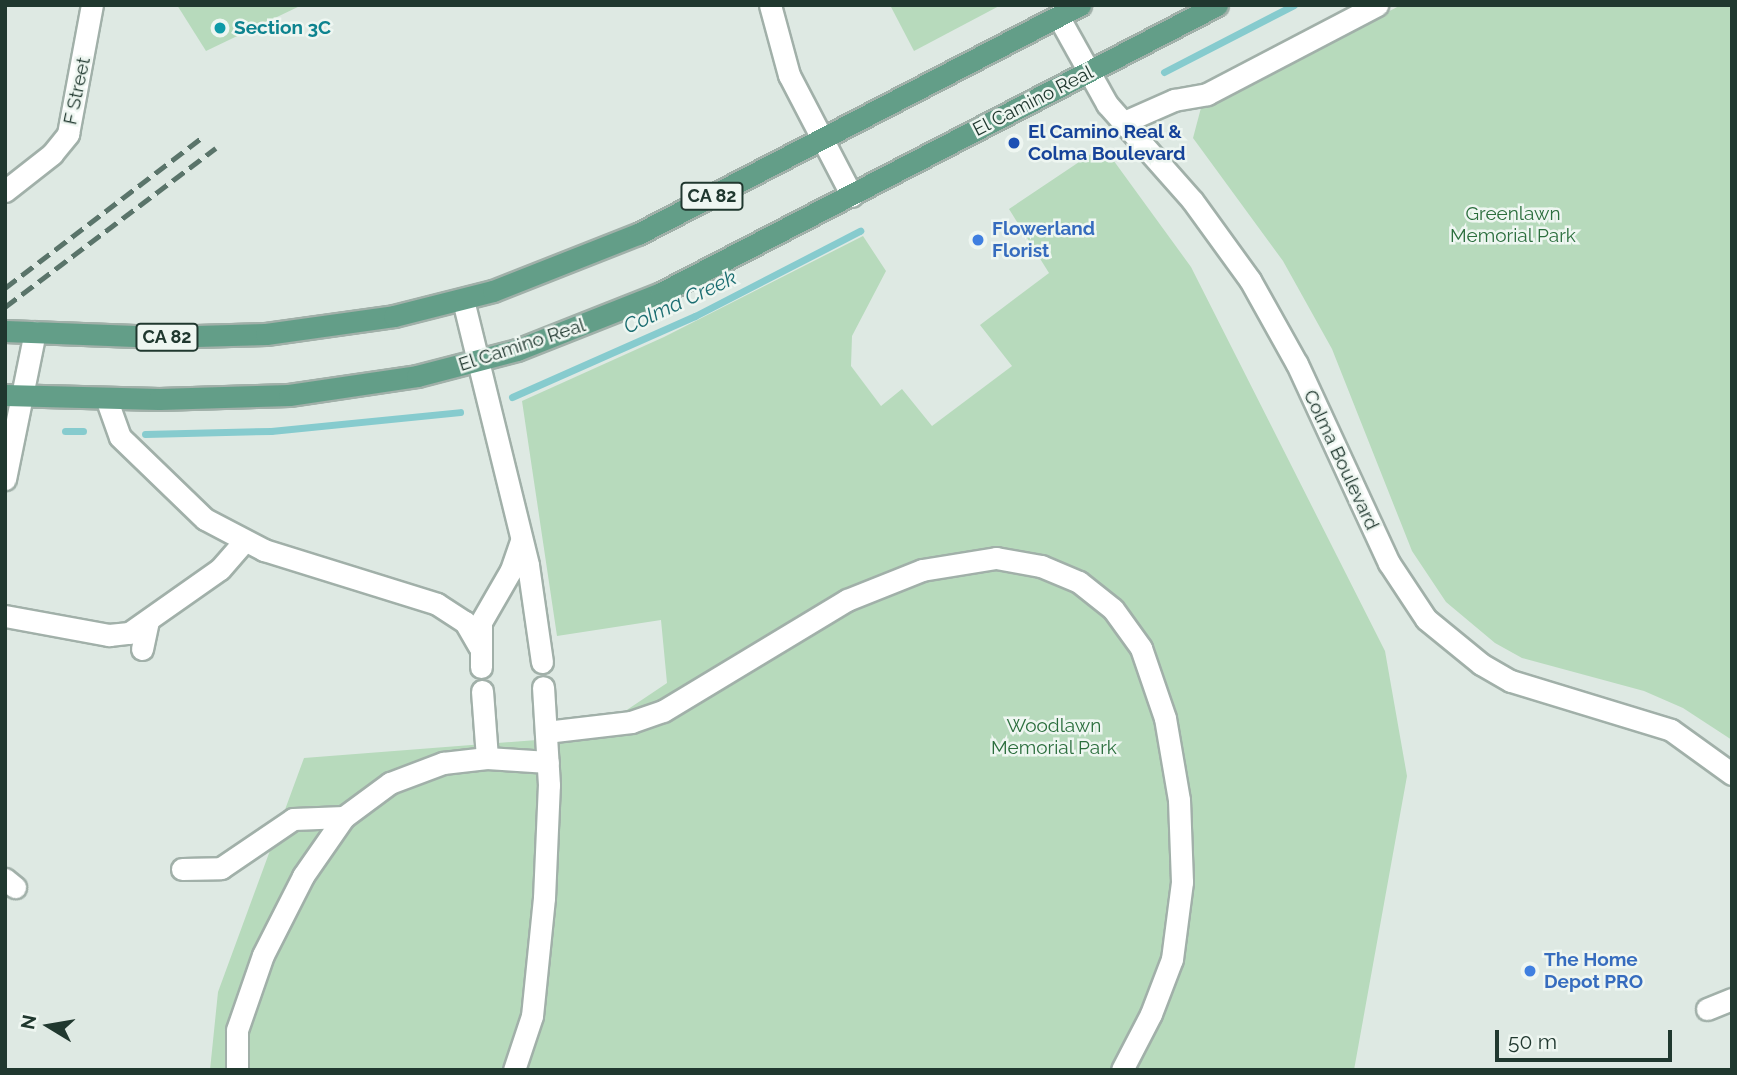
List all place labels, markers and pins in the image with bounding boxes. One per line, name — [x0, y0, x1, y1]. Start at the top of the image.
place label: Section 3C — [234, 17, 331, 39]
marker: Section 3C — [212, 20, 228, 36]
place label: El Camino Real & Colma Boulevard — [1028, 121, 1186, 165]
marker: El Camino Real & Colma Boulevard — [1006, 135, 1022, 151]
place label: Flowerland Florist — [992, 218, 1095, 262]
marker: Flowerland Florist — [970, 232, 986, 248]
place label: The Home Depot PRO — [1544, 949, 1643, 993]
marker: The Home Depot PRO — [1522, 963, 1538, 979]

